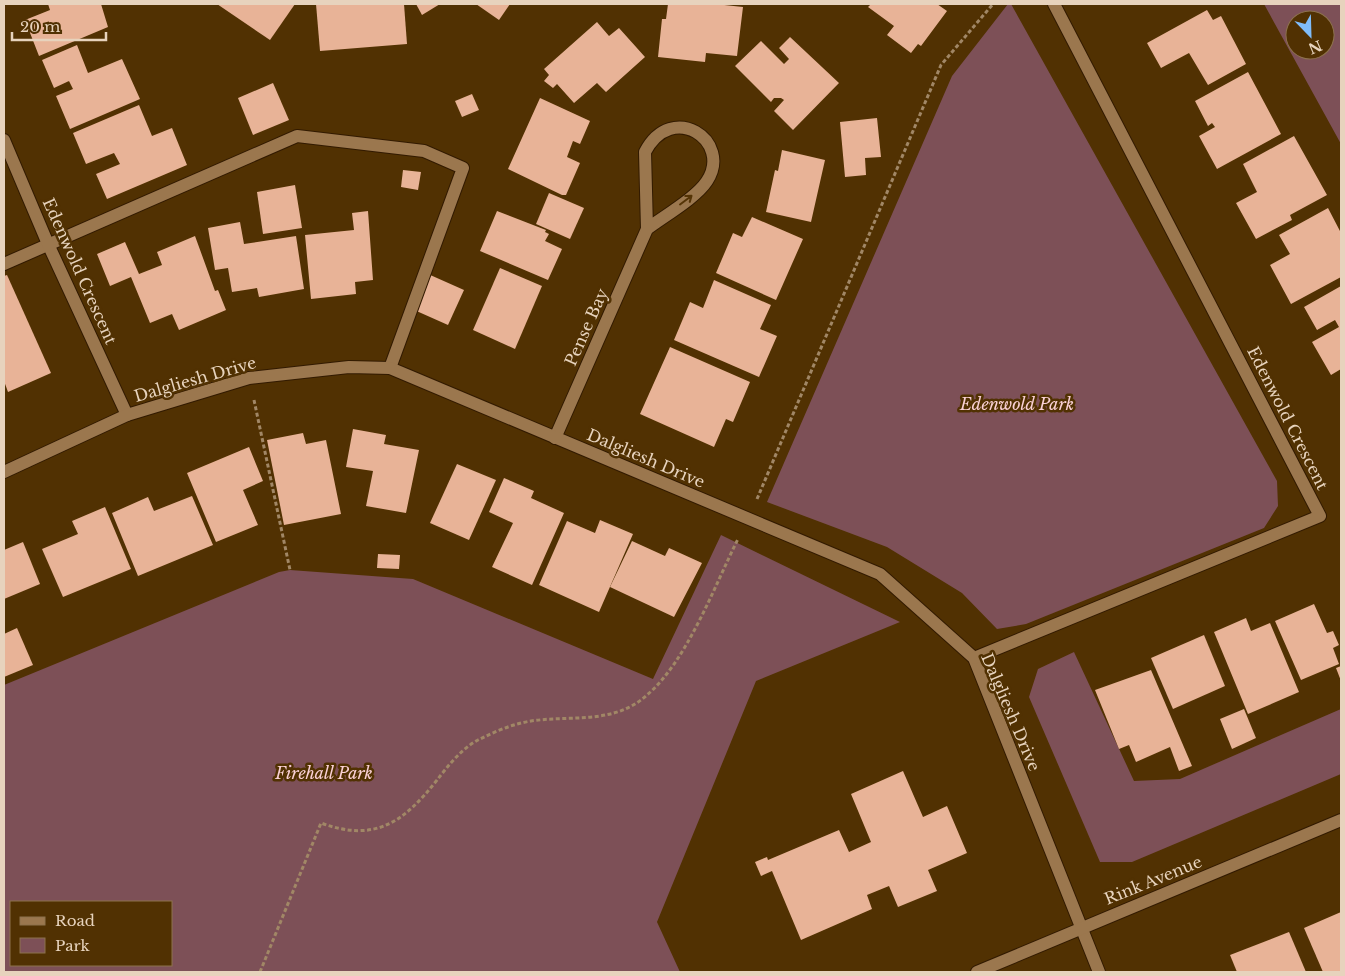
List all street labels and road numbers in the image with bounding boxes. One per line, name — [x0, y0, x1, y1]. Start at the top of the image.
street label: Edenwold Crescent — [39, 195, 121, 347]
street label: Pense Bay — [560, 284, 612, 369]
street label: Edenwold Crescent — [1243, 343, 1333, 493]
street label: Dalgliesh Drive — [132, 352, 258, 406]
street label: Dalgliesh Drive — [584, 424, 708, 492]
street label: Dalgliesh Drive — [977, 650, 1045, 774]
street label: Rink Avenue — [1101, 851, 1205, 909]

